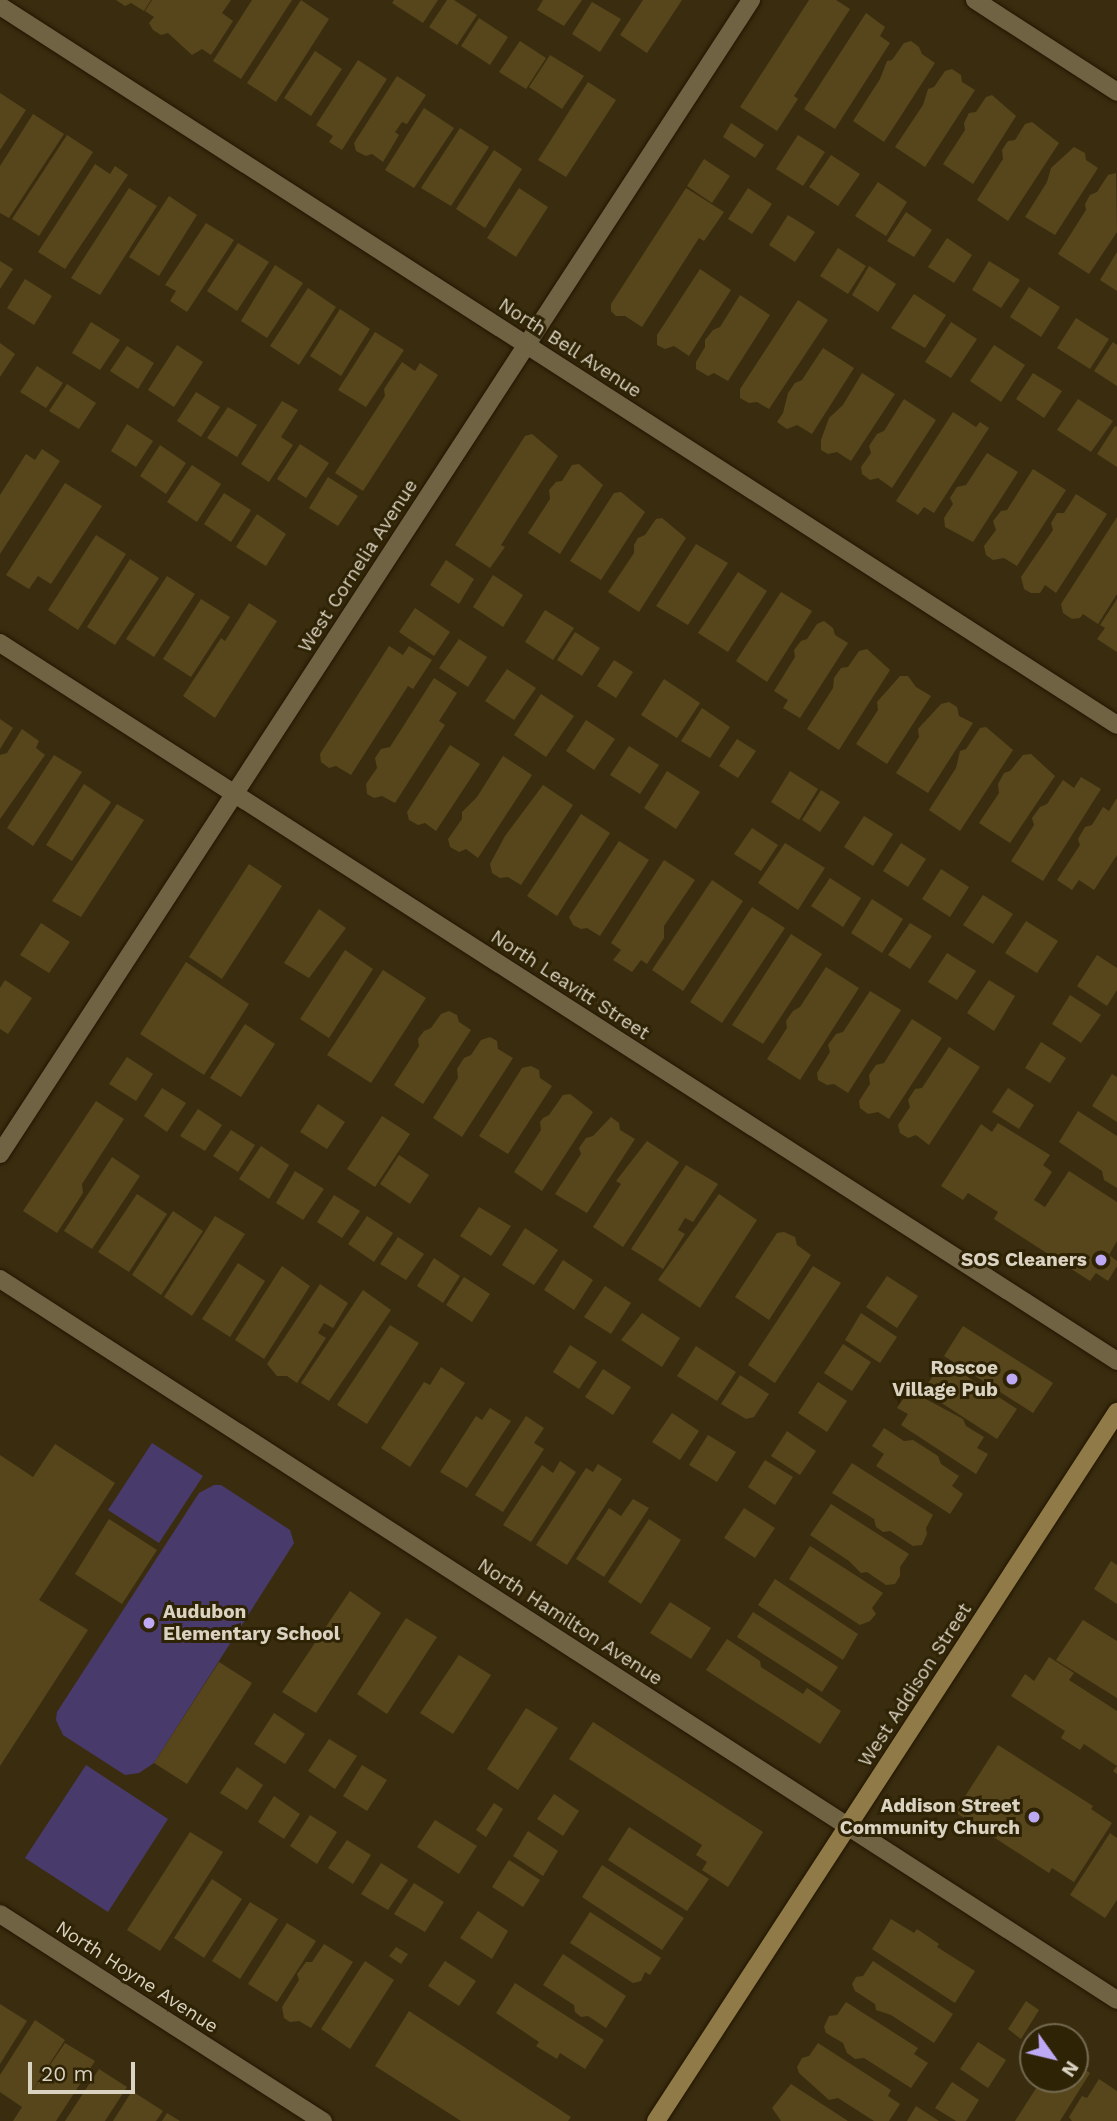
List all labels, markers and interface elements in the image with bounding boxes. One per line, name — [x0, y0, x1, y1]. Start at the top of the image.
street label: North Bell Avenue — [494, 293, 646, 403]
street label: West Cornelia Avenue — [293, 475, 423, 657]
street label: North Leavitt Street — [486, 925, 654, 1045]
place label: SOS Cleaners — [961, 1249, 1087, 1271]
marker: SOS Cleaners — [1093, 1252, 1109, 1268]
place label: Roscoe Village Pub — [892, 1357, 998, 1401]
marker: Roscoe Village Pub — [1004, 1371, 1020, 1387]
street label: North Hamilton Avenue — [473, 1553, 667, 1691]
street label: West Addison Street — [853, 1599, 977, 1771]
place label: Audubon Elementary School — [163, 1601, 340, 1645]
marker: Audubon Elementary School — [141, 1615, 157, 1631]
place label: Addison Street Community Church — [839, 1795, 1020, 1839]
marker: Addison Street Community Church — [1026, 1809, 1042, 1825]
street label: North Hoyne Avenue — [51, 1916, 223, 2038]
north arrow — [1019, 2023, 1089, 2093]
scale bar — [32, 2048, 138, 2092]
text: N — [1057, 2057, 1084, 2081]
text: 20 m — [41, 2061, 93, 2086]

